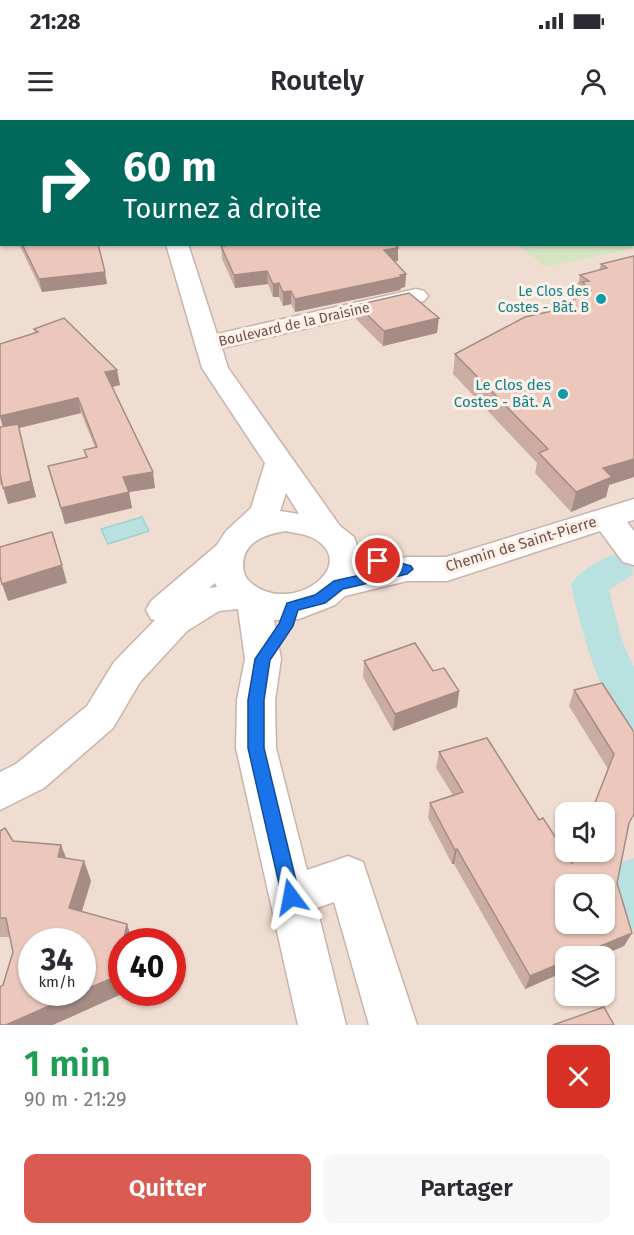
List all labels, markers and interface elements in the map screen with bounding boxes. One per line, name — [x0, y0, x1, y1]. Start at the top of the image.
text: 21:28 — [30, 8, 81, 35]
icon: menu — [24, 65, 57, 98]
text: Routely — [270, 65, 364, 97]
icon: person — [577, 65, 610, 98]
text: 60 m — [123, 142, 217, 192]
icon: right — [24, 144, 102, 222]
text: Tournez à droite — [123, 193, 322, 225]
place label: Le Clos des Costes - Bât. B — [498, 283, 589, 316]
marker: Le Clos des Costes - Bât. B — [594, 292, 608, 306]
street label: Boulevard de la Draisine — [217, 299, 371, 350]
place label: Le Clos des Costes - Bât. A — [454, 376, 551, 411]
marker: Le Clos des Costes - Bât. A — [556, 387, 570, 401]
street label: Chemin de Saint-Pierre — [443, 512, 599, 576]
pin — [352, 535, 403, 586]
icon: arrive — [361, 544, 394, 577]
map controls — [555, 802, 615, 1006]
button: sound — [555, 802, 615, 862]
position arrow — [259, 865, 323, 929]
button: search — [555, 874, 615, 934]
speed limit sign: 40 — [108, 928, 186, 1006]
text: 34 — [41, 942, 73, 978]
button: layers — [555, 946, 615, 1006]
text: km/h — [38, 973, 76, 991]
text: 1 min — [24, 1042, 111, 1086]
button: close — [547, 1045, 610, 1108]
text: 90 m · 21:29 — [24, 1087, 127, 1111]
button: Quitter — [24, 1154, 311, 1223]
button: Partager — [323, 1154, 610, 1223]

